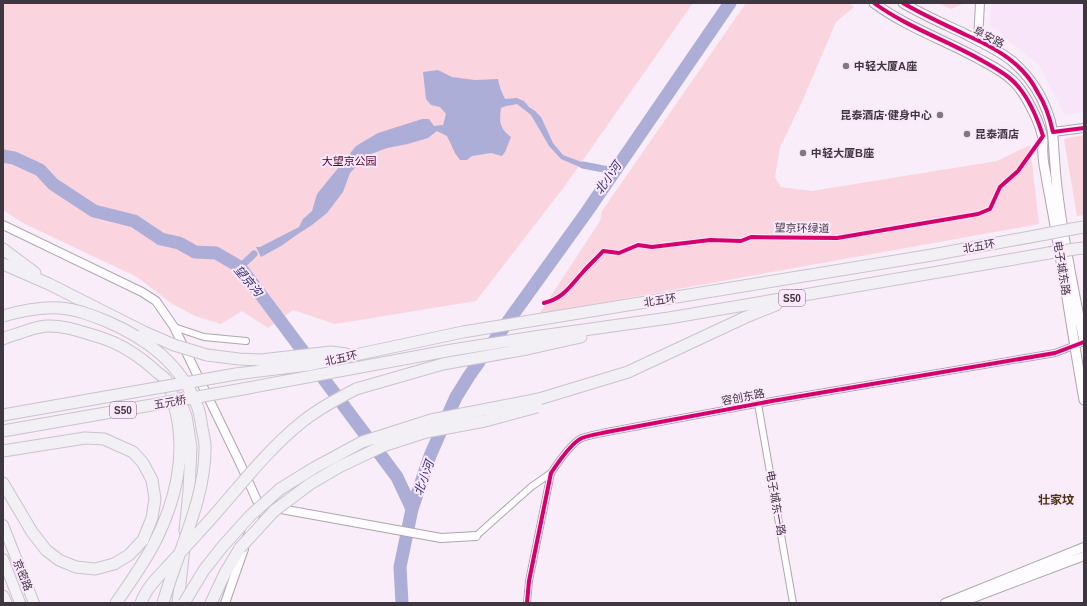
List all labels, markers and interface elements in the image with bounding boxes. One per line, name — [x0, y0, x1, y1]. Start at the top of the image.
street label: 阜安路 — [972, 24, 1006, 50]
place label: 中轻大厦A座 — [854, 60, 917, 72]
marker: 中轻大厦A座 — [841, 61, 851, 71]
place label: 昆泰酒店·健身中心 — [840, 109, 932, 121]
marker: 昆泰酒店·健身中心 — [935, 110, 945, 120]
place label: 昆泰酒店 — [975, 128, 1019, 140]
marker: 昆泰酒店 — [962, 129, 972, 139]
place label: 中轻大厦B座 — [811, 147, 874, 159]
marker: 中轻大厦B座 — [798, 148, 808, 158]
park label: 大望京公园 — [322, 155, 377, 167]
water label: 北小河 — [592, 158, 625, 197]
street label: 望京环绿道 — [774, 222, 830, 234]
street label: 北五环 — [962, 237, 996, 255]
street label: 电子城东路 — [1052, 240, 1072, 296]
water label: 望京沟 — [231, 263, 266, 301]
road number: S50 — [779, 290, 805, 306]
street label: 北五环 — [643, 291, 677, 309]
street label: 北五环 — [324, 348, 358, 368]
street label: 容创东路 — [720, 387, 766, 407]
street label: 五元桥 — [153, 393, 187, 411]
road number: S50 — [110, 402, 136, 418]
water label: 北小河 — [411, 457, 437, 497]
street label: 电子城东一路 — [764, 469, 788, 537]
district label: 壮家坟 — [1038, 493, 1074, 507]
street label: 京密路 — [11, 557, 35, 593]

